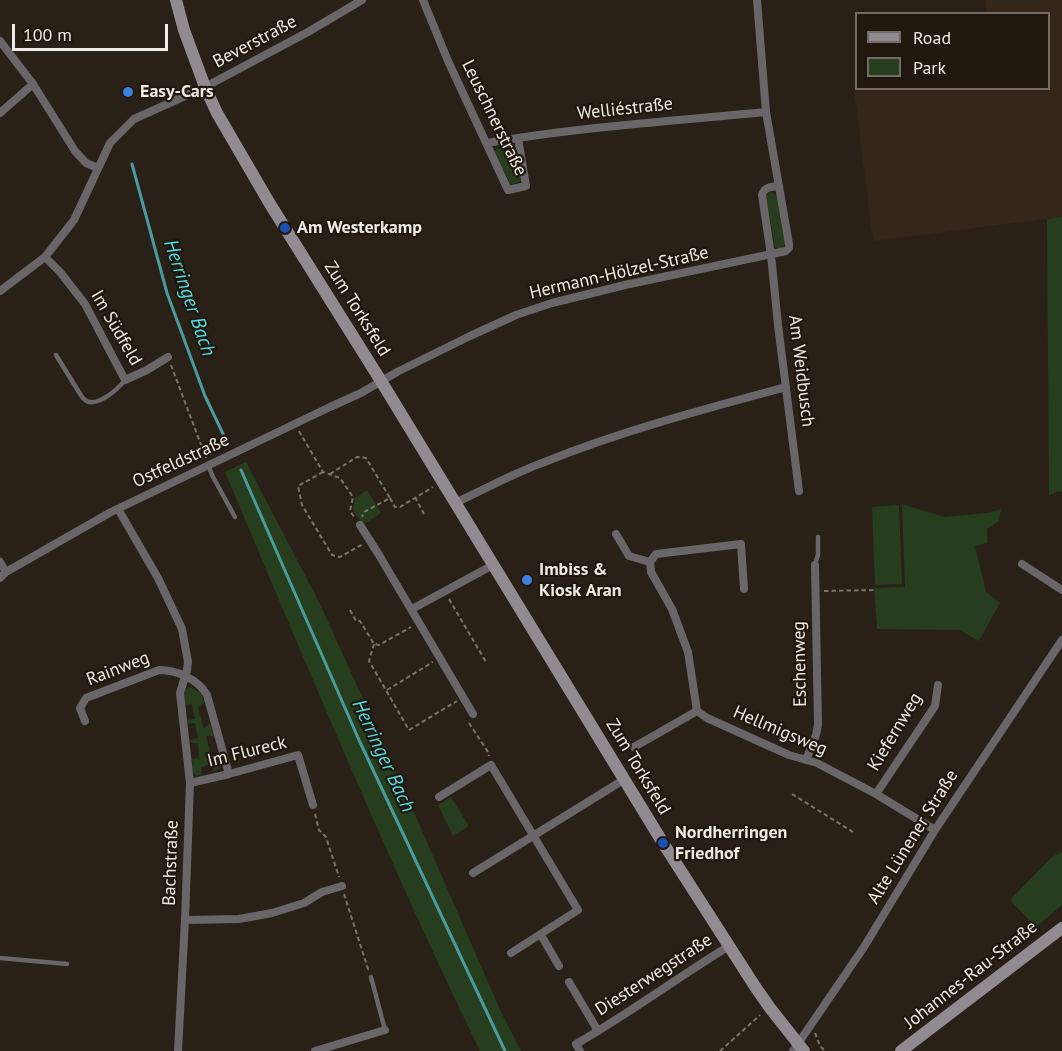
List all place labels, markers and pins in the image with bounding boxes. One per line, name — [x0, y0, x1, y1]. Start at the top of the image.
place label: Easy-Cars — [140, 81, 214, 103]
marker: Easy-Cars — [121, 85, 135, 99]
place label: Am Westerkamp — [297, 217, 422, 239]
marker: Am Westerkamp — [278, 221, 292, 235]
place label: Imbiss & Kiosk Aran — [539, 559, 622, 602]
marker: Imbiss & Kiosk Aran — [520, 573, 534, 587]
place label: Nordherringen Friedhof — [675, 822, 787, 864]
marker: Nordherringen Friedhof — [656, 836, 670, 850]

